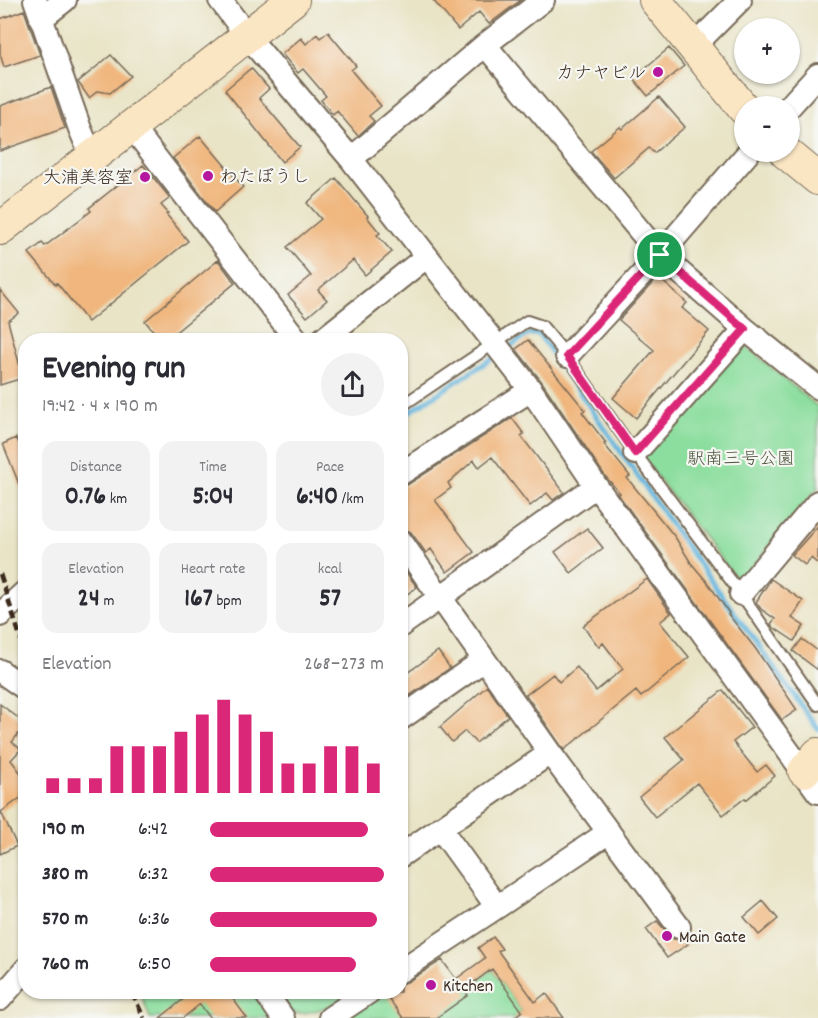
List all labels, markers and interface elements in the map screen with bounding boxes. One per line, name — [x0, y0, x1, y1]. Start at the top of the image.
map controls — [734, 18, 800, 162]
button: + — [734, 18, 800, 84]
place label: カナヤビル — [556, 62, 646, 87]
marker: カナヤビル — [651, 65, 665, 79]
button: − — [734, 96, 800, 162]
place label: わたぼうし — [220, 166, 310, 191]
place label: 大浦美容室 — [43, 167, 133, 192]
marker: わたぼうし — [201, 169, 215, 183]
marker: 大浦美容室 — [138, 170, 152, 184]
pin — [634, 229, 685, 280]
icon: arrive — [643, 238, 676, 271]
text: Evening run — [42, 347, 186, 394]
button: share — [321, 353, 384, 416]
text: 19:42 · 4 × 190 m — [42, 393, 158, 421]
park label: 駅南三号公園 — [687, 448, 795, 473]
text: Distance — [70, 456, 122, 479]
text: Time — [199, 456, 227, 479]
text: Pace — [316, 456, 344, 479]
text: 0.76 — [65, 479, 106, 516]
text: 5:04 — [192, 479, 234, 516]
text: 6:40 — [296, 479, 338, 516]
text: km — [106, 488, 127, 511]
text: /km — [338, 488, 364, 511]
text: Elevation — [68, 558, 124, 581]
text: Heart rate — [181, 558, 245, 581]
text: kcal — [318, 558, 342, 581]
text: 24 — [78, 581, 100, 618]
text: 167 — [184, 581, 213, 618]
text: 57 — [319, 581, 341, 618]
text: m — [100, 590, 114, 613]
text: bpm — [213, 590, 242, 613]
text: Elevation — [42, 651, 112, 679]
text: 268–273 m — [304, 651, 384, 679]
text: 190 m — [42, 816, 85, 844]
text: 6:42 — [138, 816, 168, 844]
text: 380 m — [42, 861, 88, 889]
text: 6:32 — [138, 861, 169, 889]
text: 570 m — [42, 906, 88, 934]
text: 6:36 — [138, 906, 170, 934]
place label: Main Gate — [679, 926, 746, 951]
marker: Main Gate — [660, 929, 674, 943]
text: 760 m — [42, 951, 89, 979]
text: 6:50 — [138, 951, 171, 979]
place label: Kitchen — [443, 975, 493, 1000]
marker: Kitchen — [424, 978, 438, 992]

